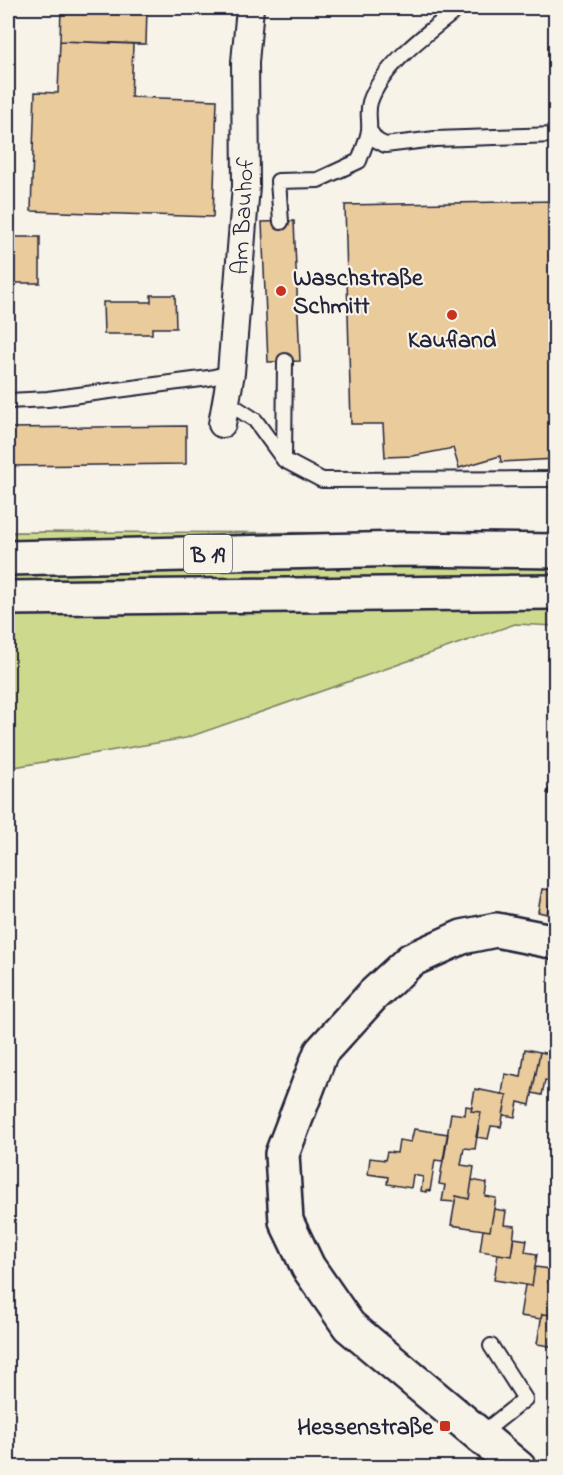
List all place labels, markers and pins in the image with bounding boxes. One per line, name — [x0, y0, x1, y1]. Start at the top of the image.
place label: Waschstraße Schmitt — [293, 262, 424, 325]
marker: Waschstraße Schmitt — [274, 284, 288, 298]
marker: Kaufland — [445, 308, 459, 322]
place label: Kaufland — [408, 324, 497, 359]
place label: Hessenstraße — [297, 1411, 434, 1446]
marker: Hessenstraße — [438, 1419, 452, 1433]

